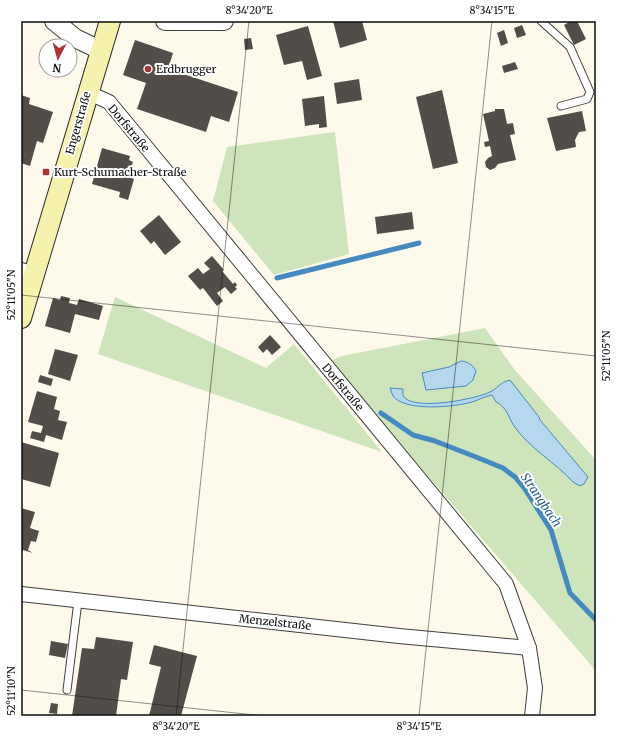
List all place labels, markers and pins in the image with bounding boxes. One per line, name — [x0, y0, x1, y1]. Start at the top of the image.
place label: Erdbrugger — [156, 62, 216, 76]
marker: Erdbrugger — [143, 64, 153, 74]
place label: Kurt-Schumacher-Straße — [54, 165, 187, 179]
marker: Kurt-Schumacher-Straße — [41, 167, 51, 177]

